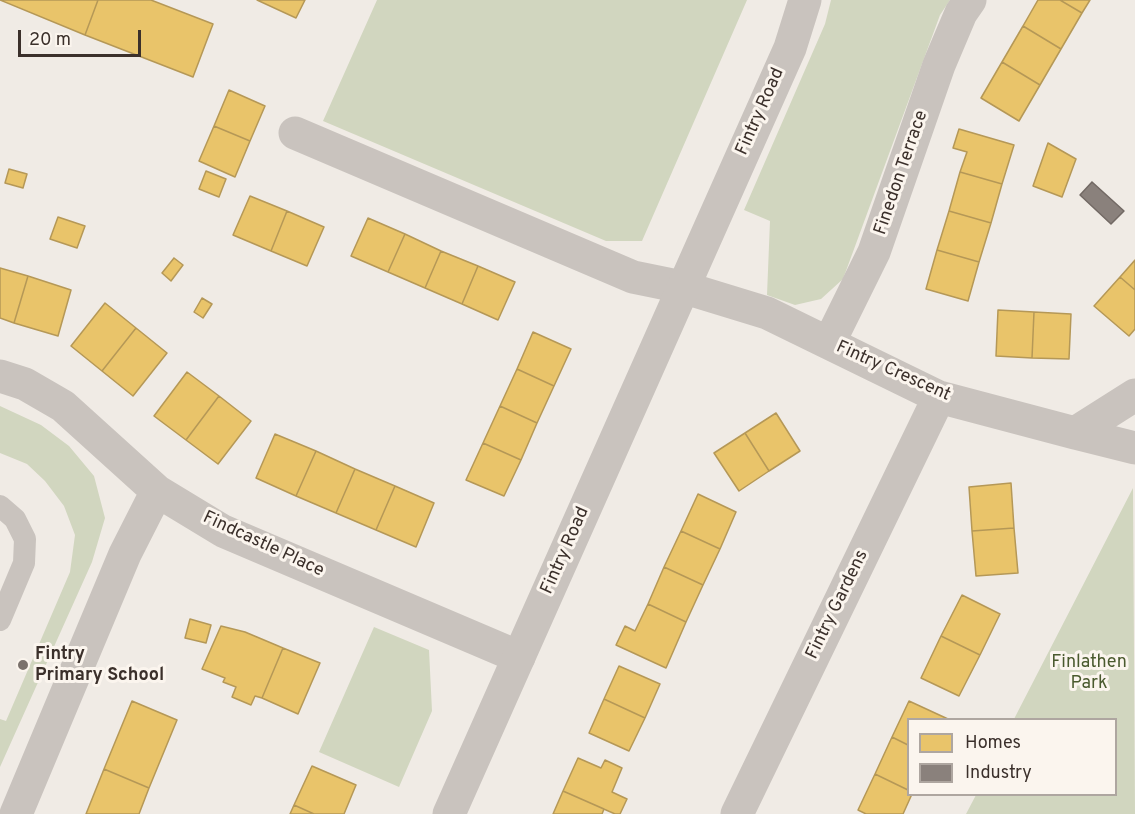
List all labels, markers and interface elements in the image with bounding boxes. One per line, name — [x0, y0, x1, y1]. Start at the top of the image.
scale bar — [21, 18, 144, 56]
text: 20 m — [29, 29, 71, 52]
street label: Fintry Road — [732, 65, 790, 159]
street label: Finedon Terrace — [871, 108, 933, 238]
street label: Fintry Crescent — [832, 337, 954, 407]
street label: Fintry Road — [537, 504, 595, 598]
street label: Findcastle Place — [199, 507, 327, 583]
street label: Fintry Gardens — [802, 547, 874, 663]
place label: Fintry Primary School — [35, 644, 164, 686]
park label: Finlathen Park — [1051, 652, 1127, 694]
marker: Fintry Primary School — [16, 658, 30, 672]
legend — [907, 718, 1117, 796]
text: Homes — [965, 732, 1021, 755]
text: Industry — [965, 762, 1032, 785]

